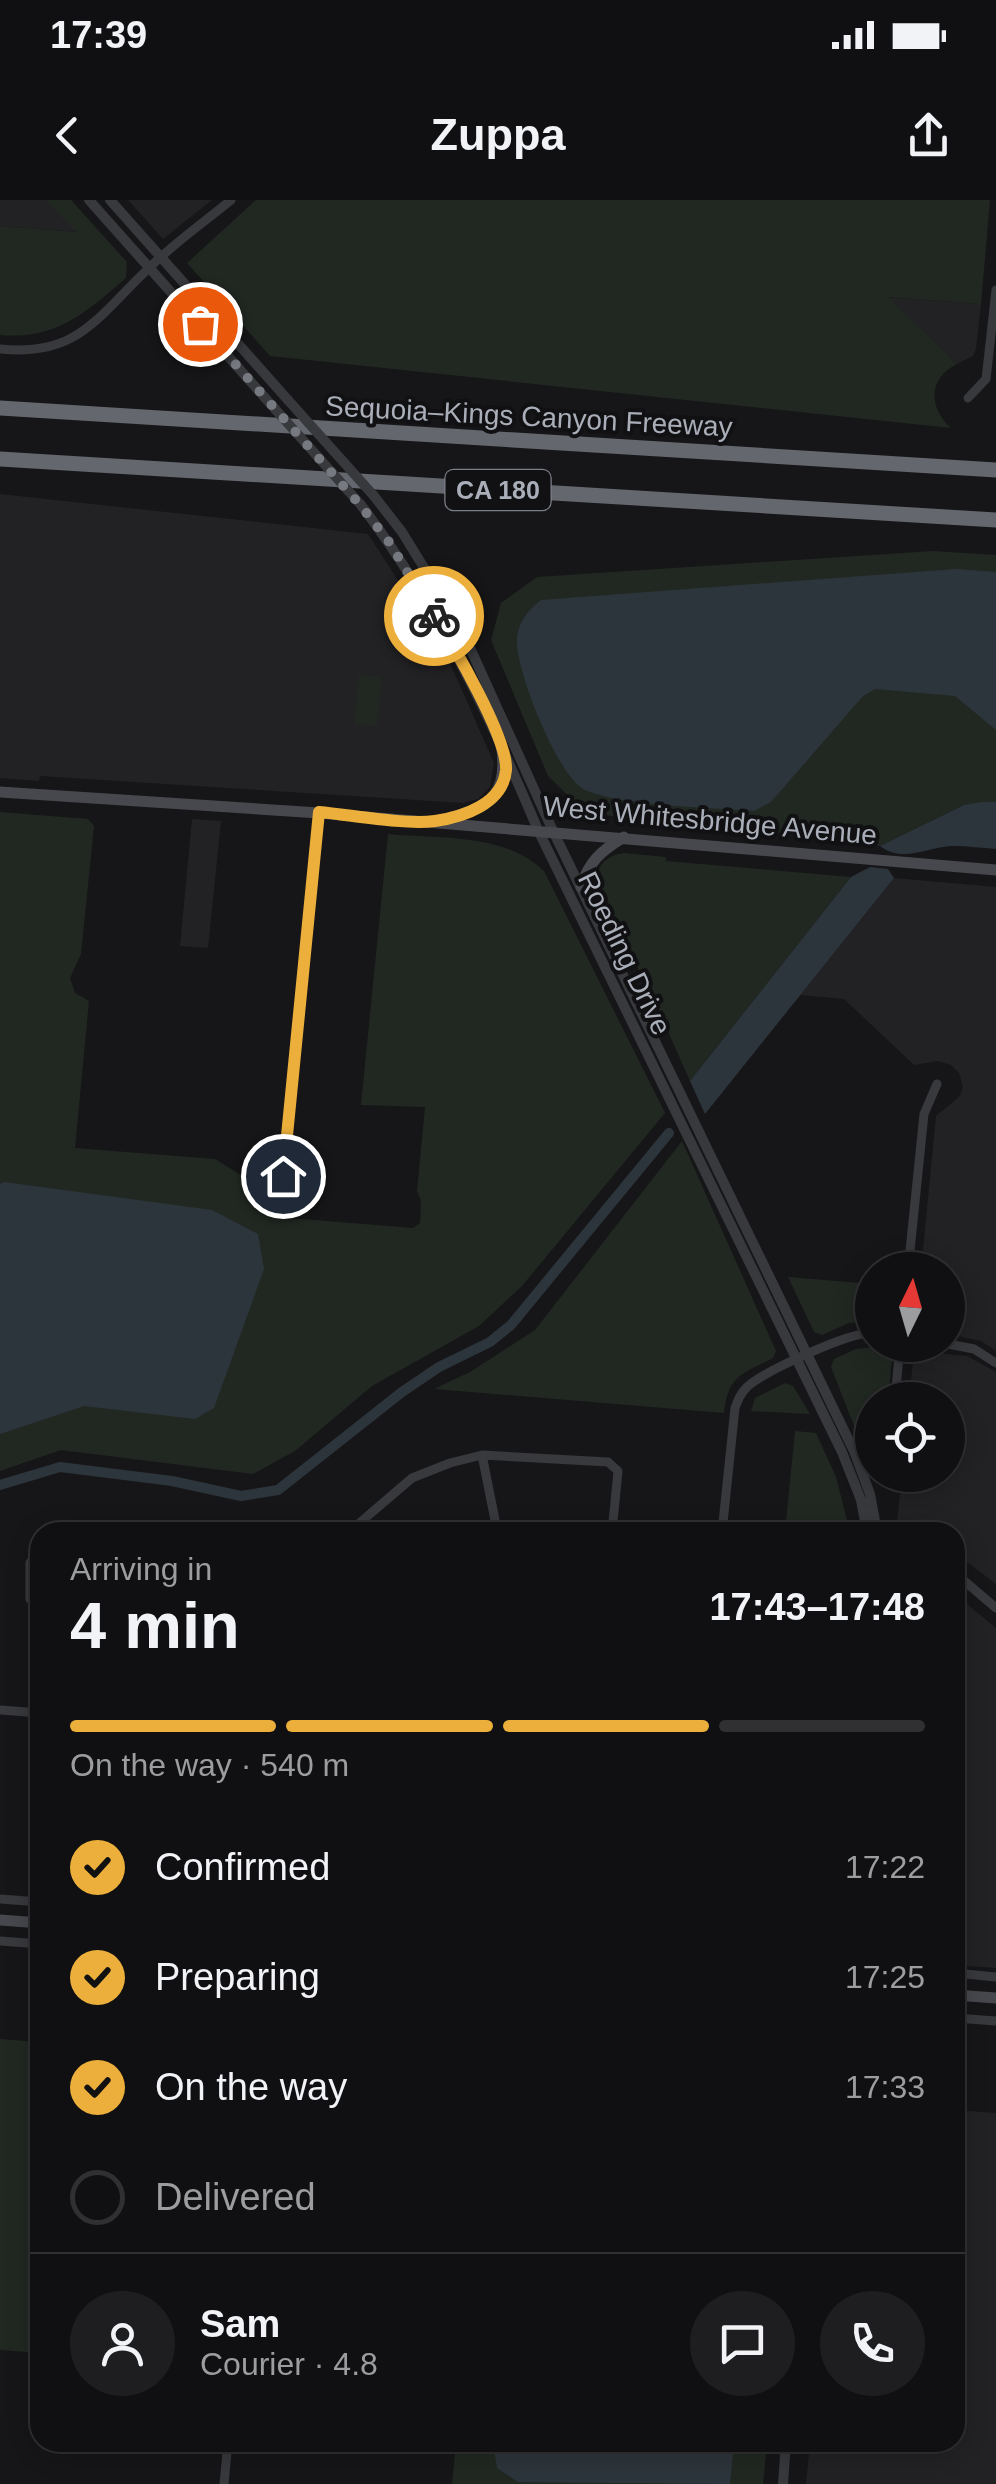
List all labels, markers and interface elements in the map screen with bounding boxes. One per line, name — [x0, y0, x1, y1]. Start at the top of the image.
text: 17:39 — [50, 14, 147, 56]
icon: back — [40, 108, 95, 163]
icon: share — [901, 108, 956, 163]
text: Zuppa — [431, 109, 565, 160]
pin — [158, 282, 243, 367]
icon: bag — [173, 297, 228, 352]
street label: Sequoia–Kings Canyon Freeway — [325, 390, 733, 443]
road number: CA 180 — [446, 470, 550, 510]
courier — [384, 566, 484, 666]
icon: bike — [407, 589, 462, 644]
street label: West Whitesbridge Avenue — [542, 790, 878, 851]
street label: Roeding Drive — [572, 867, 677, 1040]
pin — [241, 1134, 326, 1219]
icon: home — [256, 1149, 311, 1204]
north arrow — [855, 1252, 965, 1362]
map controls — [855, 1252, 965, 1492]
button: locate — [855, 1382, 965, 1492]
text: Arriving in — [70, 1551, 212, 1587]
text: 17:43–17:48 — [709, 1586, 925, 1628]
text: 4 min — [70, 1589, 240, 1662]
text: On the way · 540 m — [70, 1747, 349, 1783]
icon: check — [70, 1840, 125, 1895]
text: Confirmed — [155, 1846, 330, 1888]
text: 17:22 — [845, 1849, 925, 1885]
icon: check — [70, 1950, 125, 2005]
text: Preparing — [155, 1956, 320, 1998]
text: 17:25 — [845, 1959, 925, 1995]
icon: check — [70, 2060, 125, 2115]
text: On the way — [155, 2066, 347, 2108]
text: 17:33 — [845, 2069, 925, 2105]
text: Delivered — [155, 2176, 316, 2218]
button: person — [70, 2291, 175, 2396]
button: chat — [690, 2291, 795, 2396]
button: phone — [820, 2291, 925, 2396]
text: Sam — [200, 2303, 280, 2345]
text: Courier · 4.8 — [200, 2346, 378, 2382]

